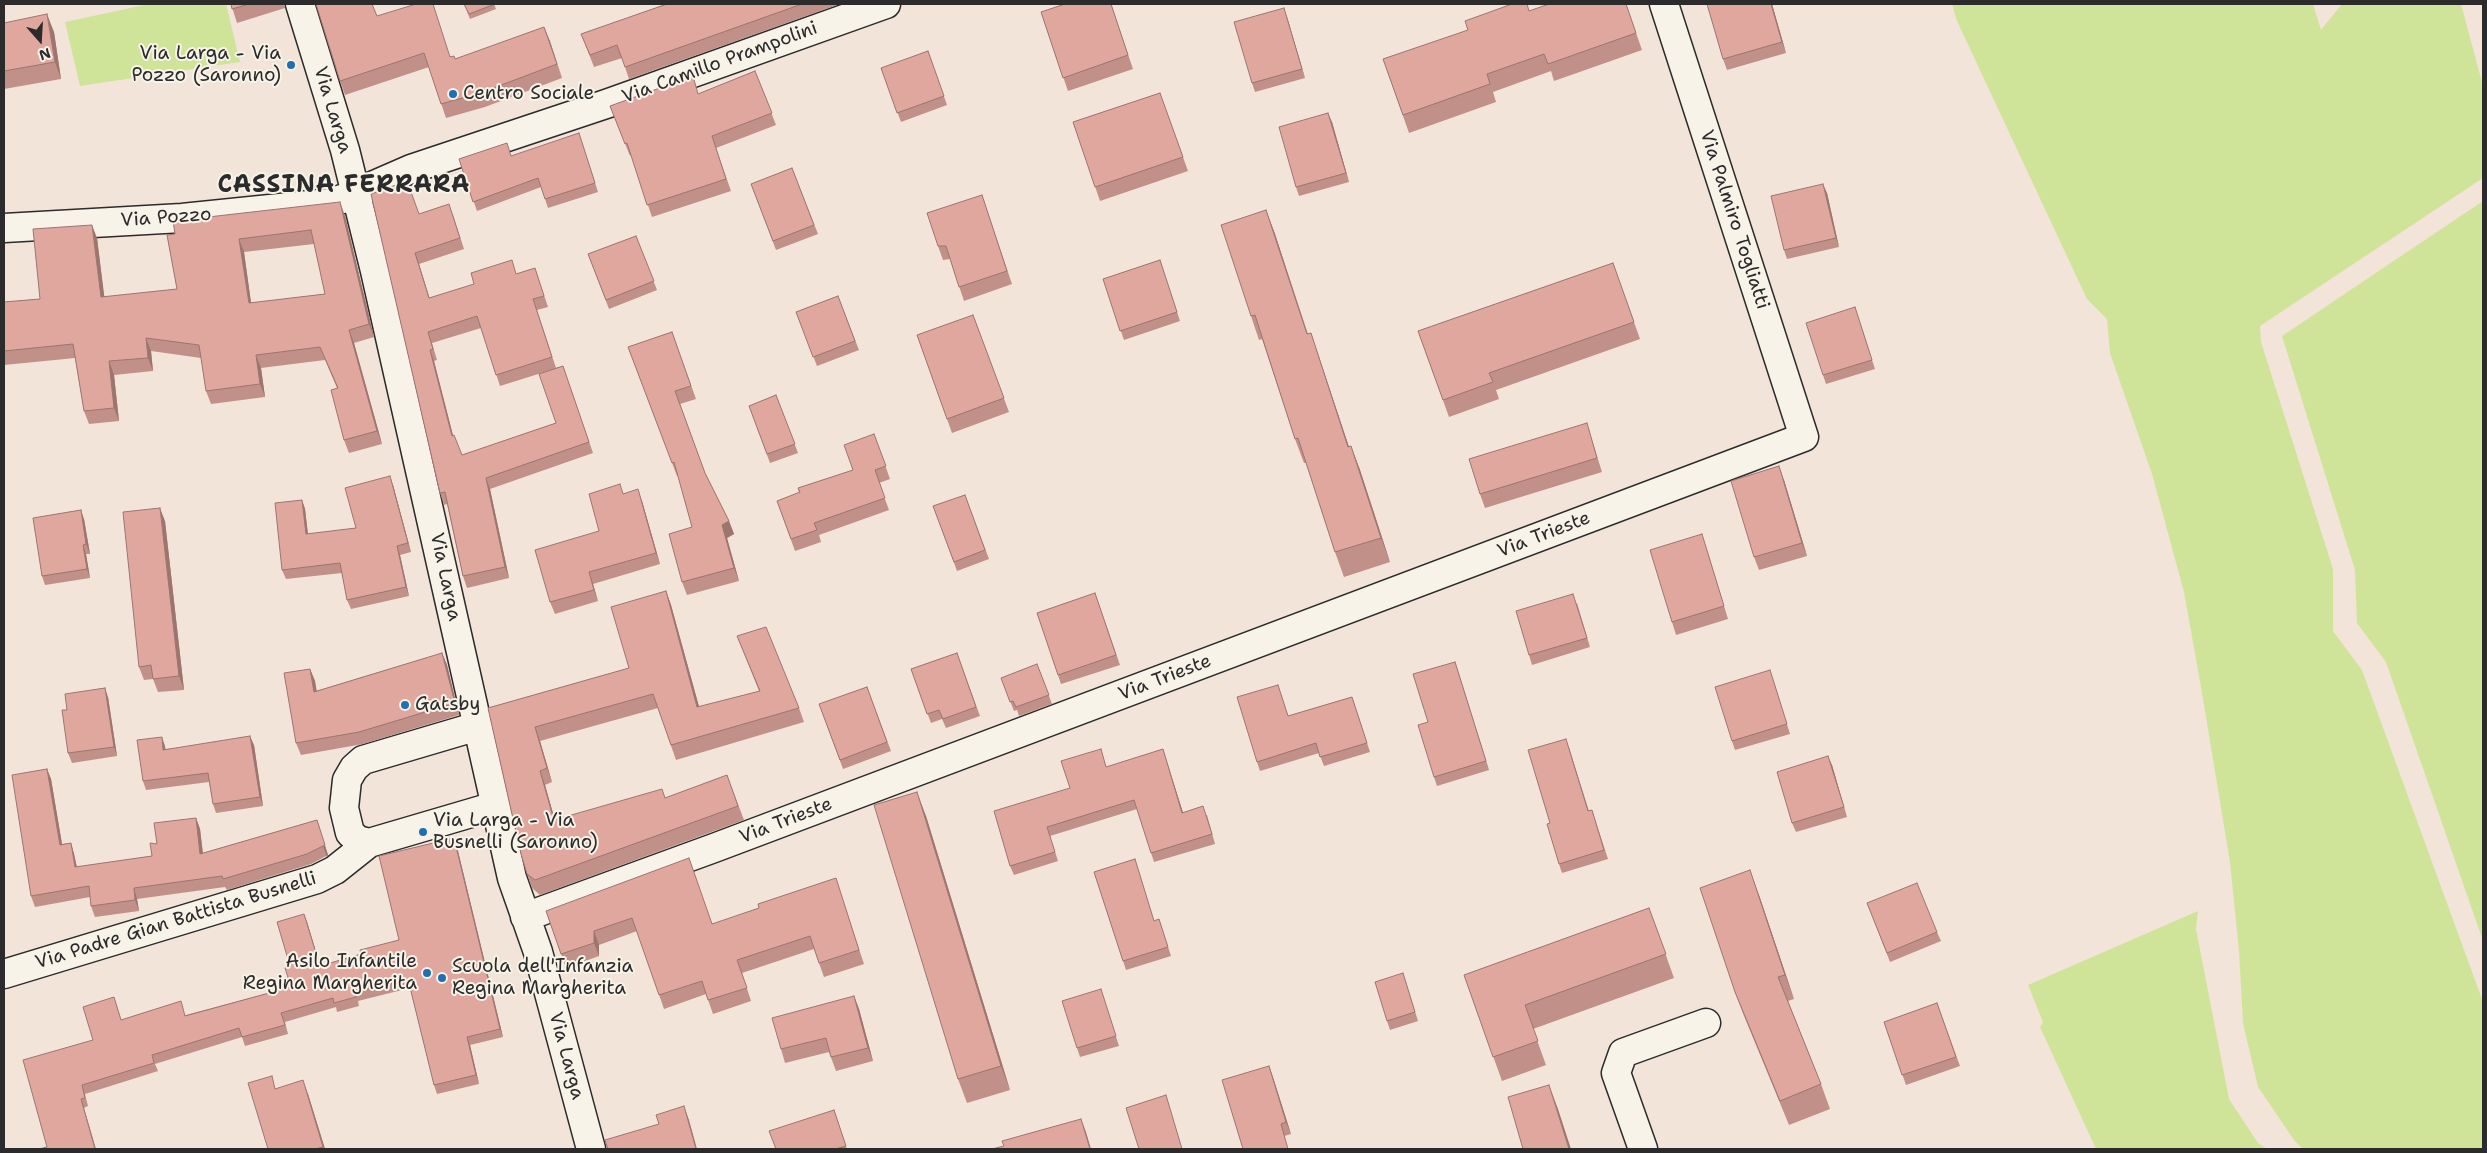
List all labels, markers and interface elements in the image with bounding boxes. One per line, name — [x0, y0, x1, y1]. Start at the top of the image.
north arrow — [15, 15, 65, 65]
street label: Via Camillo Prampolini — [619, 17, 821, 109]
place label: Via Larga - Via Pozzo (Saronno) — [131, 43, 281, 87]
text: N — [37, 44, 53, 64]
marker: Via Larga - Via Pozzo (Saronno) — [285, 59, 297, 71]
street label: Via Larga — [308, 64, 356, 156]
place label: Centro Sociale — [463, 83, 594, 105]
marker: Centro Sociale — [447, 88, 459, 100]
street label: Via Palmiro Togliatti — [1694, 128, 1774, 312]
district label: CASSINA FERRARA — [216, 172, 472, 200]
street label: Via Pozzo — [120, 203, 212, 233]
street label: Via Trieste — [1494, 507, 1594, 563]
street label: Via Larga — [425, 531, 465, 623]
street label: Via Trieste — [1115, 650, 1215, 706]
place label: Gatsby — [415, 694, 480, 716]
marker: Gatsby — [399, 699, 411, 711]
street label: Via Trieste — [736, 793, 836, 849]
place label: Via Larga - Via Busnelli (Saronno) — [433, 810, 598, 854]
marker: Via Larga - Via Busnelli (Saronno) — [417, 826, 429, 838]
street label: Via Padre Gian Battista Busnelli — [33, 867, 319, 975]
place label: Asilo Infantile Regina Margherita — [243, 951, 417, 995]
place label: Scuola dell'Infanzia Regina Margherita — [452, 956, 633, 1000]
marker: Asilo Infantile Regina Margherita — [421, 967, 433, 979]
marker: Scuola dell'Infanzia Regina Margherita — [436, 972, 448, 984]
street label: Via Larga — [543, 1010, 589, 1102]

